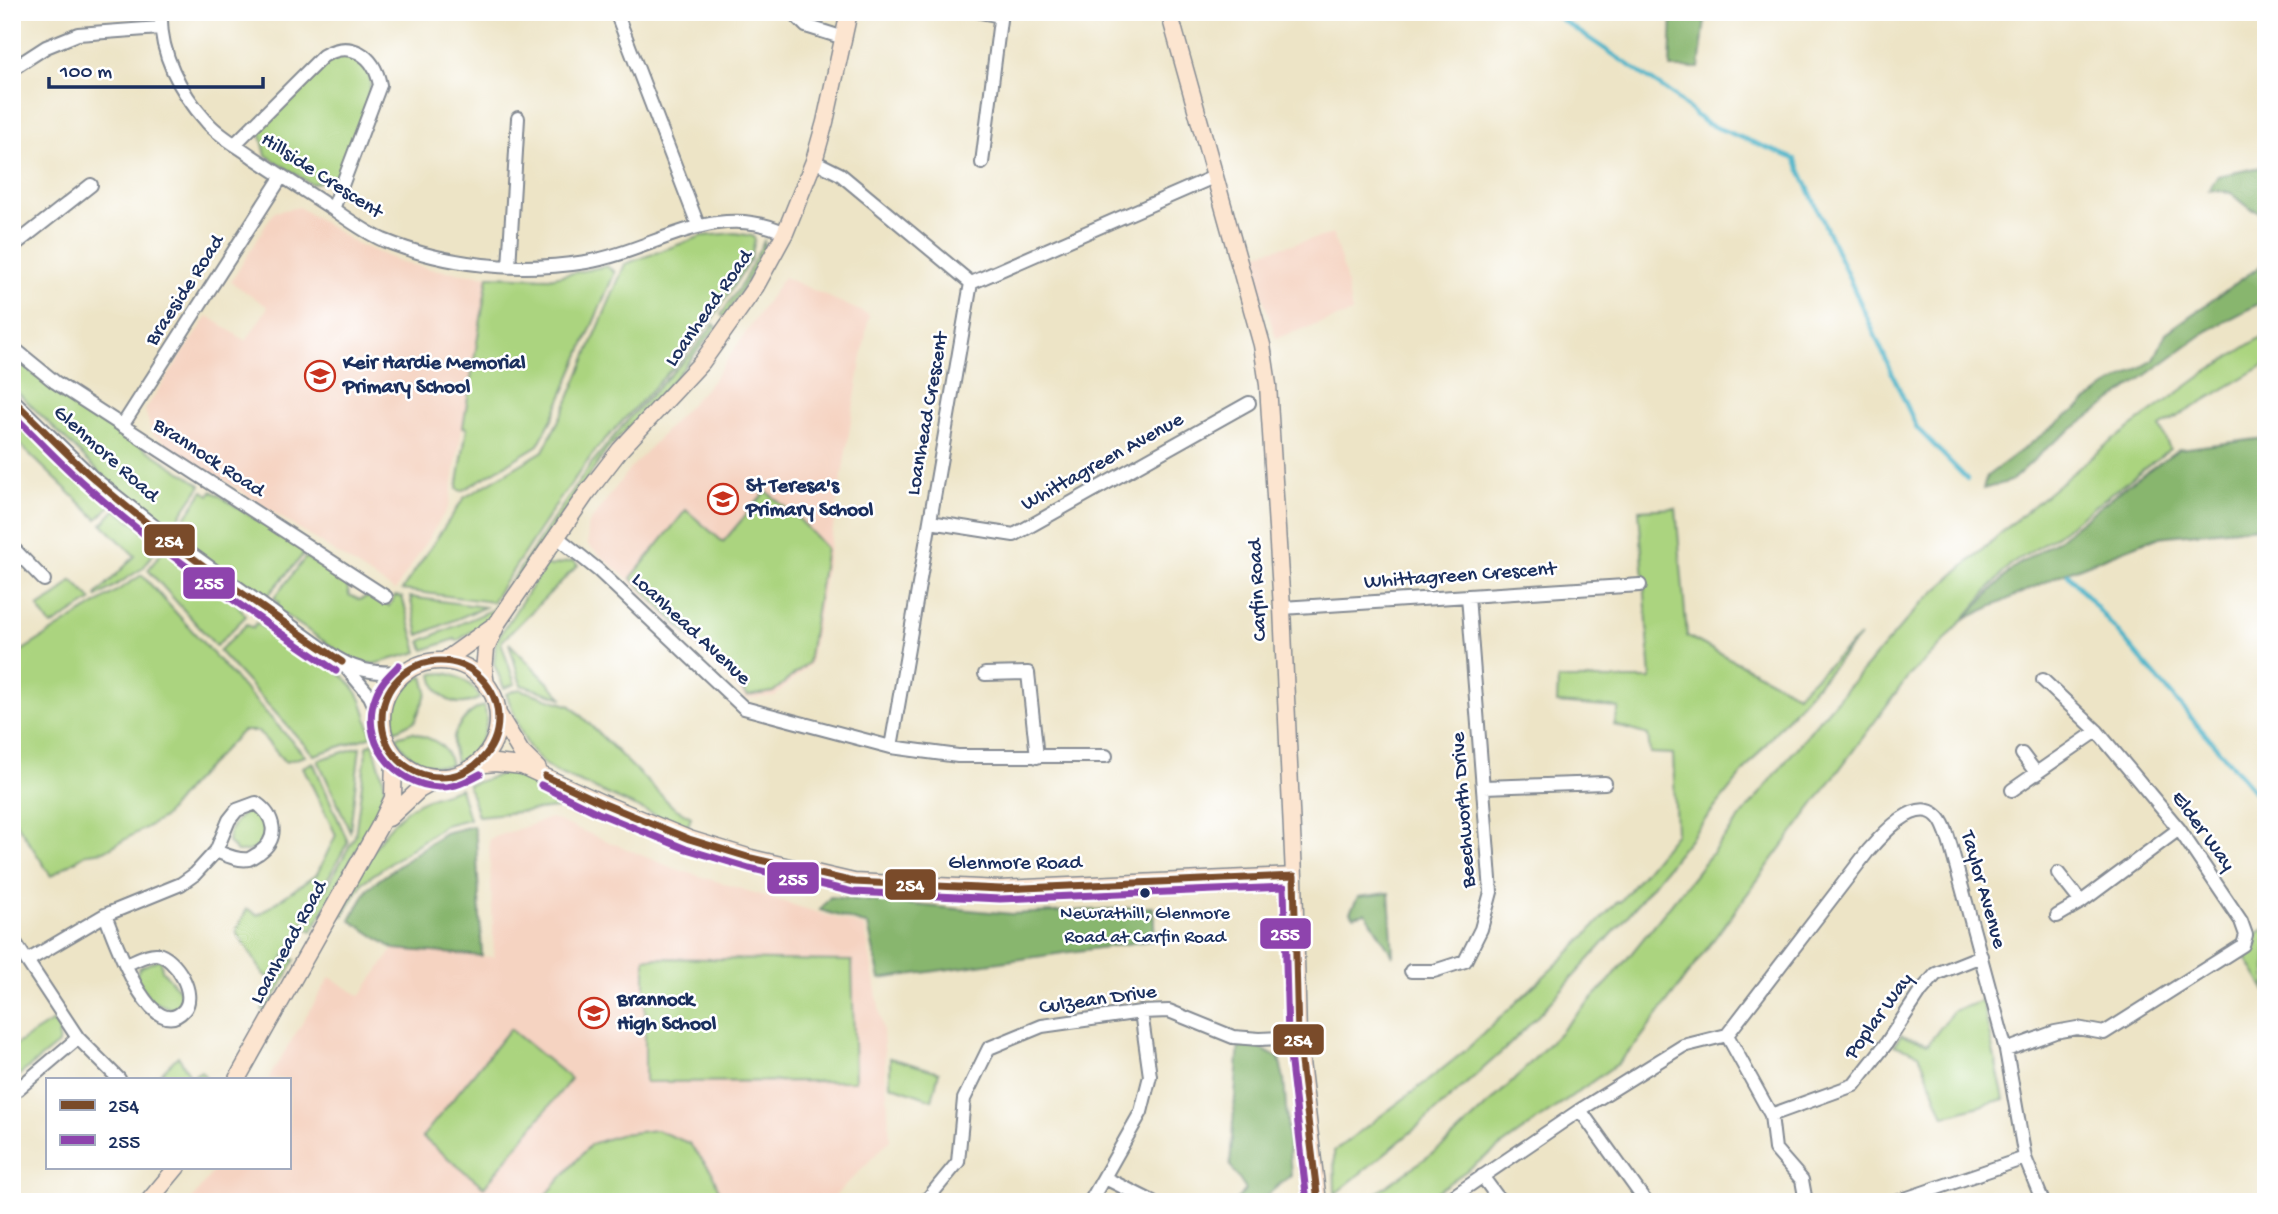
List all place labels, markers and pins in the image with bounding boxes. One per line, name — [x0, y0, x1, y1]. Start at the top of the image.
place label: Keir Hardie Memorial Primary School — [342, 352, 526, 401]
school or university icon: Keir Hardie Memorial Primary School — [303, 359, 337, 393]
place label: St Teresa's Primary School — [745, 475, 874, 524]
school or university icon: St Teresa's Primary School — [706, 482, 740, 516]
marker: Newrathill, Glenmore Road at Carfin Road — [1138, 886, 1152, 900]
place label: Newrathill, Glenmore Road at Carfin Road — [1060, 903, 1230, 950]
place label: Brannock High School — [616, 989, 717, 1038]
school or university icon: Brannock High School — [577, 996, 611, 1030]

